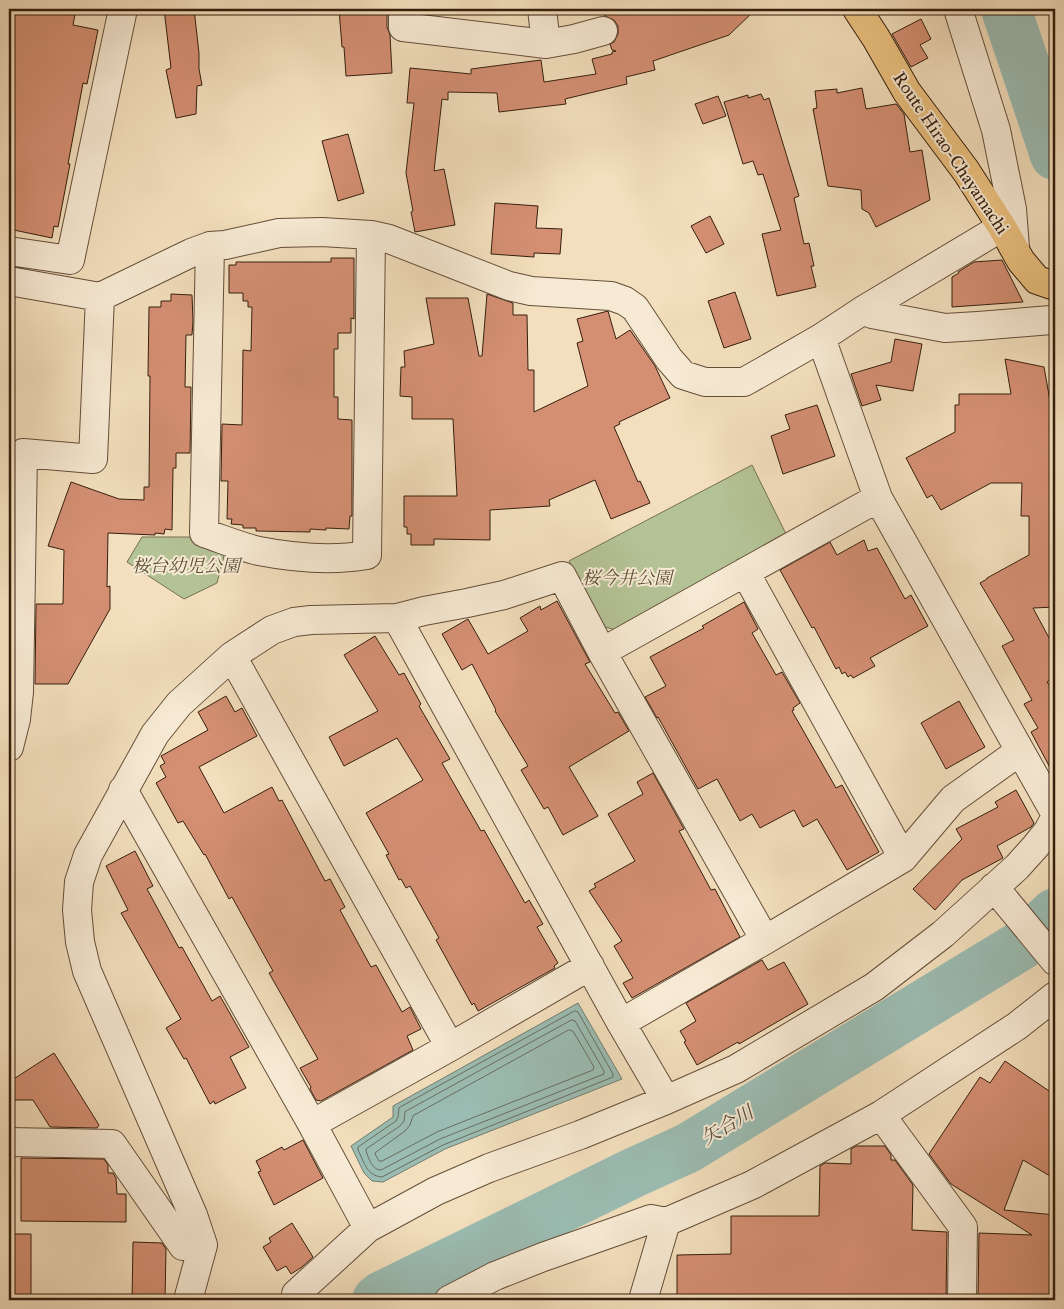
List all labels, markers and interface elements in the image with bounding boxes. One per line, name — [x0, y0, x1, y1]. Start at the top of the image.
street label: Route Hirao-Chayamachi — [888, 68, 1014, 239]
park label: 桜台幼児公園 — [132, 555, 243, 577]
park label: 桜今井公園 — [582, 567, 675, 589]
water label: 矢合川 — [697, 1099, 759, 1150]

